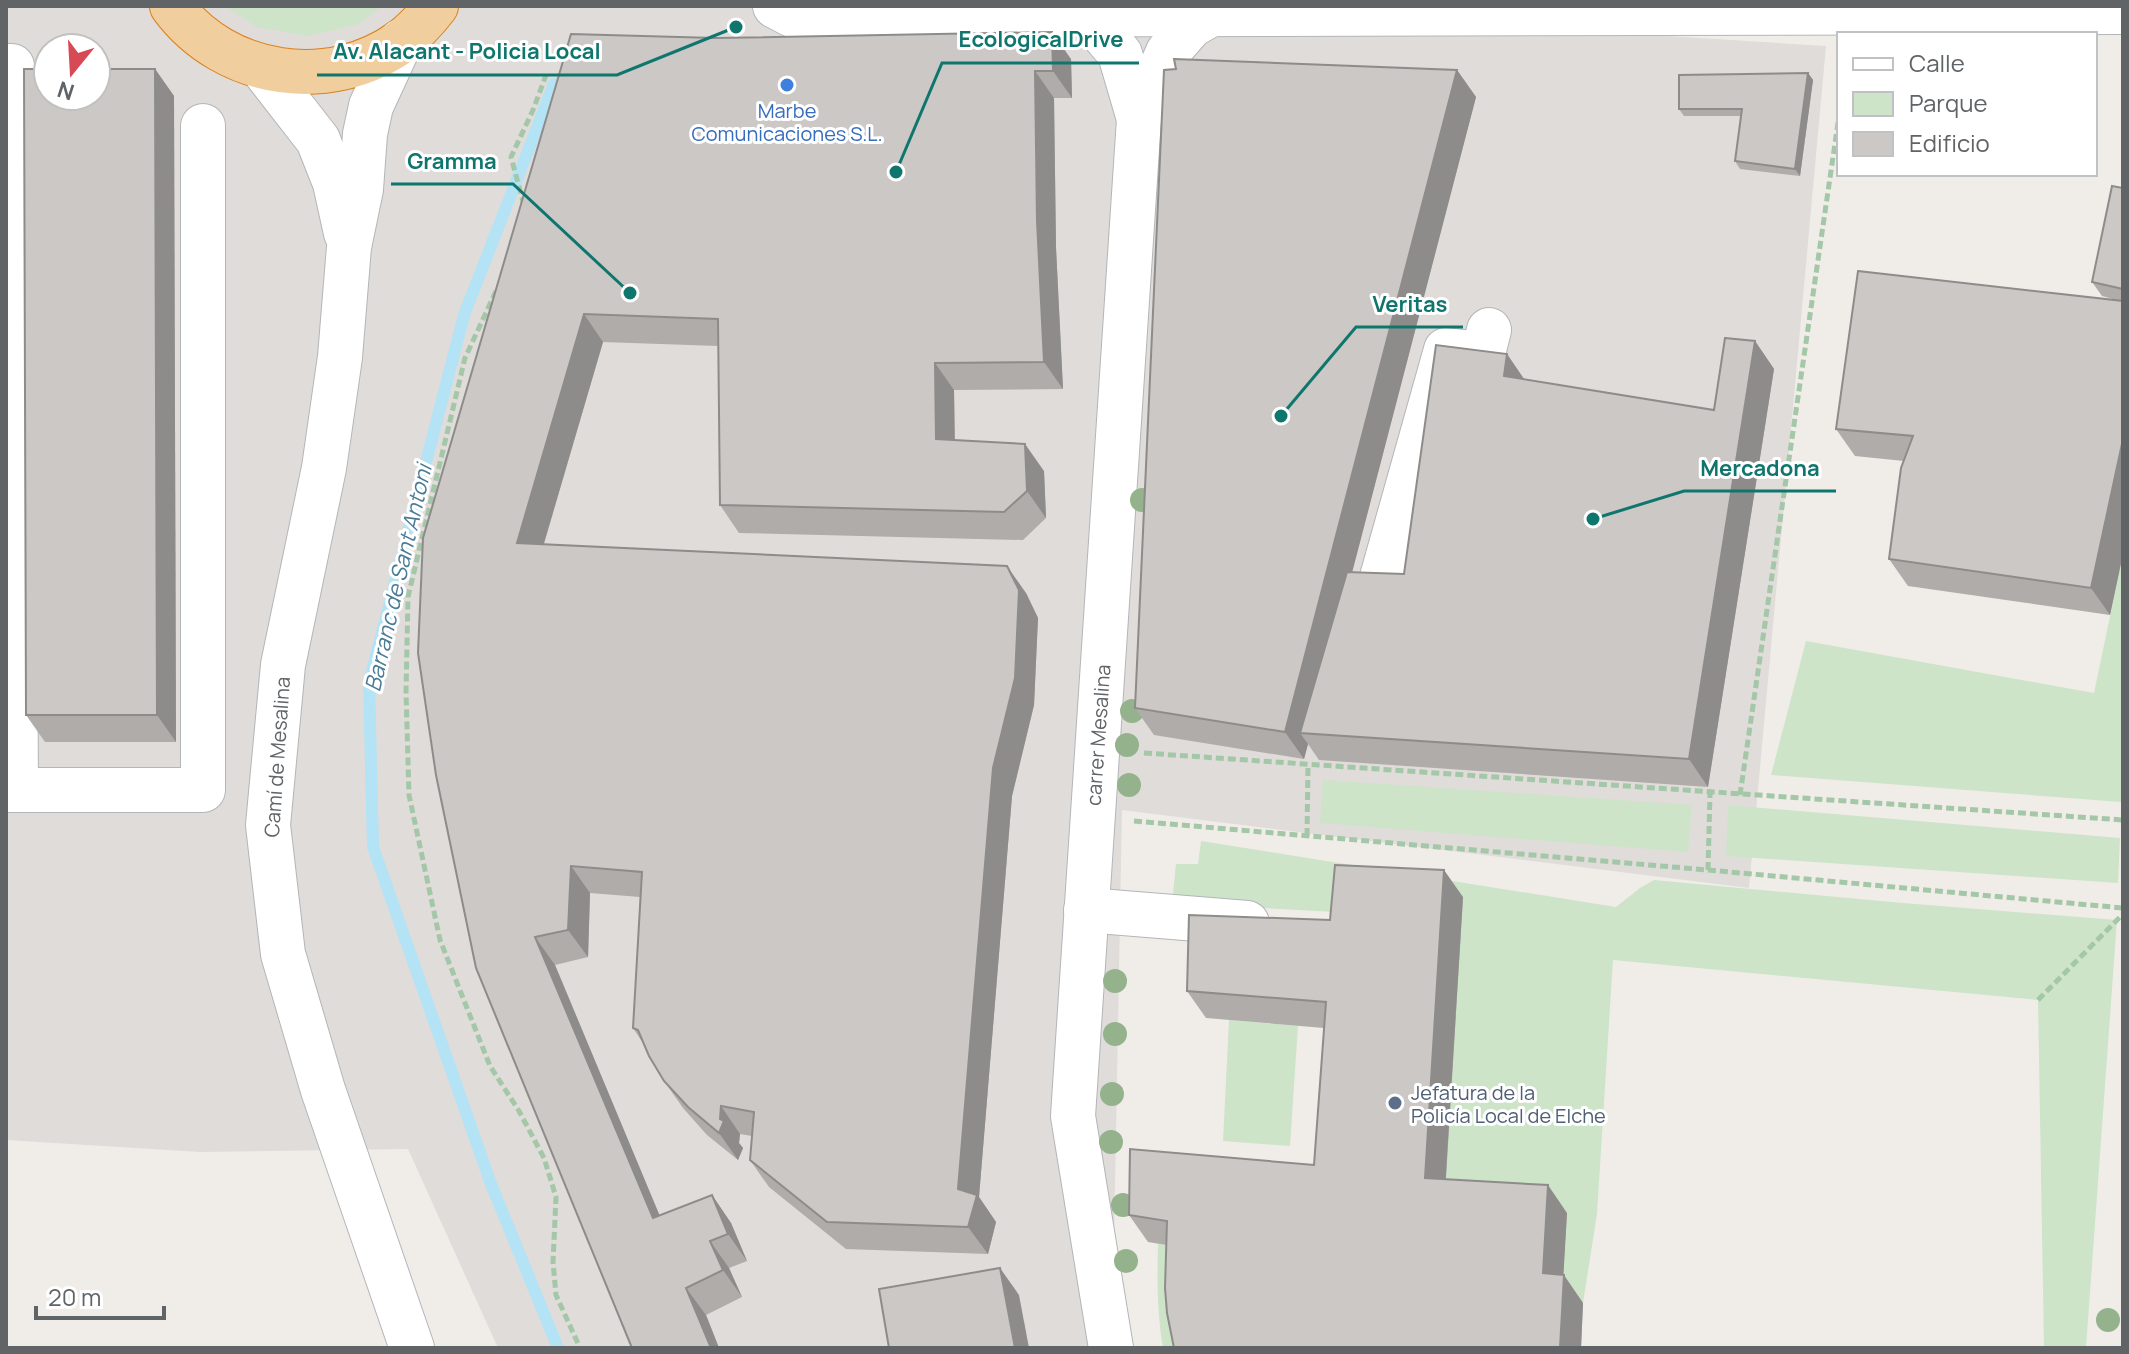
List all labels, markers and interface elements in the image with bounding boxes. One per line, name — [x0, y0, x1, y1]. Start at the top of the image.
callout: EcologicalDrive — [942, 17, 1139, 63]
text: EcologicalDrive — [959, 24, 1123, 54]
callout: Av. Alacant - Policia Local — [317, 29, 617, 75]
north arrow — [32, 32, 112, 112]
legend — [1837, 32, 2097, 176]
text: Av. Alacant - Policia Local — [333, 36, 601, 66]
text: Calle — [1909, 46, 1965, 79]
text: N — [54, 74, 78, 108]
marker: Marbe Comunicaciones S.L. — [778, 76, 796, 94]
text: Parque — [1909, 86, 1987, 119]
place label: Marbe Comunicaciones S.L. — [691, 97, 883, 147]
text: Edificio — [1909, 126, 1990, 159]
callout: Gramma — [391, 138, 513, 184]
text: Gramma — [407, 146, 497, 176]
callout: Veritas — [1356, 281, 1463, 327]
text: Veritas — [1372, 289, 1448, 319]
callout: Mercadona — [1684, 445, 1836, 491]
text: Mercadona — [1700, 453, 1820, 483]
water label: Barranc de Sant Antoni — [357, 459, 439, 694]
street label: carrer Mesalina — [1080, 663, 1116, 807]
street label: Camí de Mesalina — [258, 676, 296, 838]
place label: Jefatura de la Policía Local de Elche — [1411, 1079, 1606, 1129]
marker: Jefatura de la Policía Local de Elche — [1386, 1094, 1404, 1112]
scale bar — [36, 1270, 164, 1320]
text: 20 m — [48, 1280, 101, 1313]

